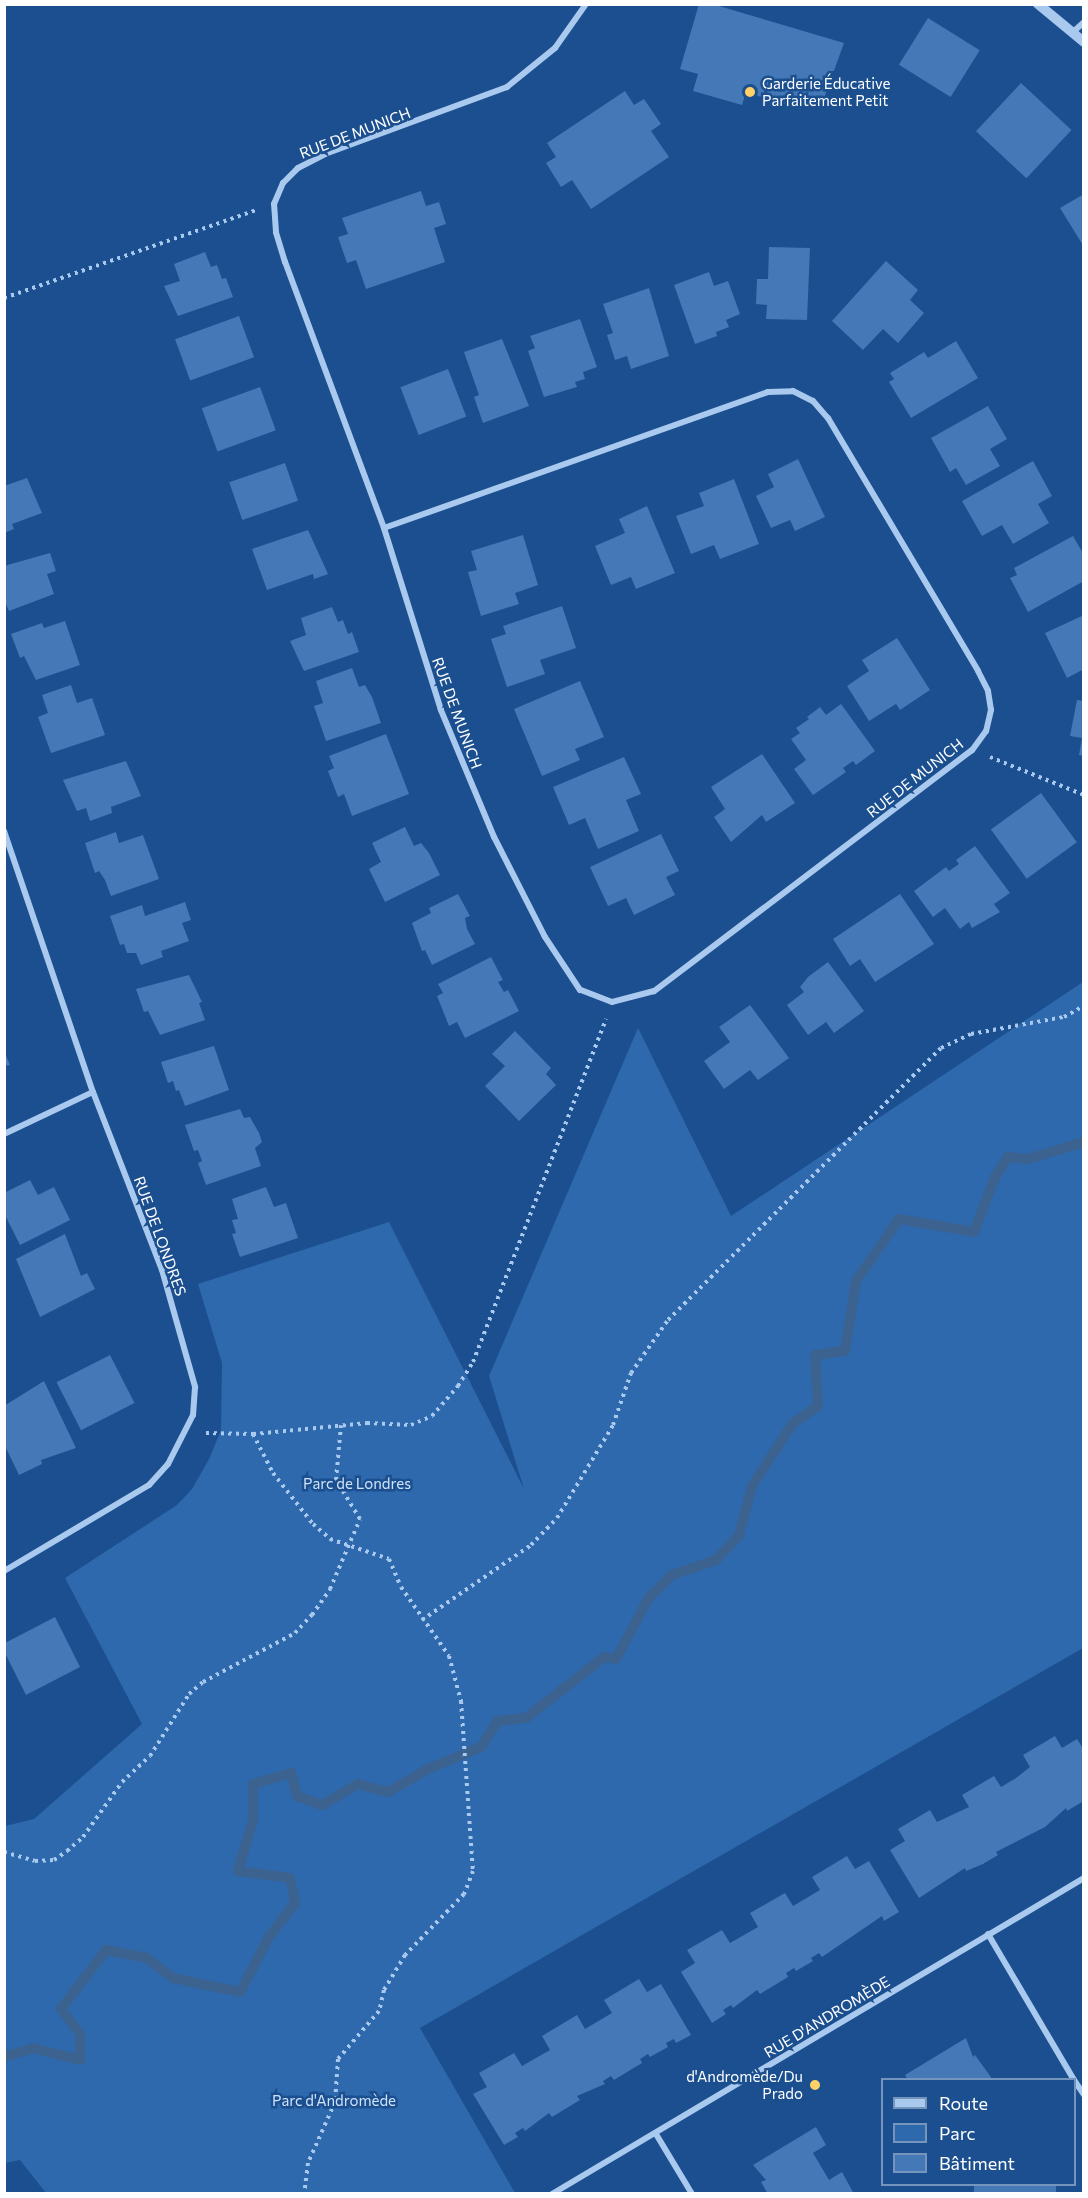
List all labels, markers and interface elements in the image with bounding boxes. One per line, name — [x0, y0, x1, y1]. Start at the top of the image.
place label: Garderie Éducative Parfaitement Petit — [762, 74, 890, 109]
marker: Garderie Éducative Parfaitement Petit — [743, 85, 757, 99]
street label: RUE DE MUNICH — [297, 104, 413, 162]
street label: RUE DE MUNICH — [428, 655, 486, 771]
street label: RUE DE MUNICH — [863, 735, 967, 821]
street label: RUE DE LONDRES — [130, 1174, 190, 1298]
park label: Parc de Londres — [303, 1475, 411, 1493]
street label: RUE D'ANDROMÈDE — [761, 1972, 893, 2062]
place label: d'Andromède/Du Prado — [686, 2067, 803, 2102]
marker: d'Andromède/Du Prado — [808, 2078, 822, 2092]
legend — [881, 2078, 1076, 2186]
park label: Parc d'Andromède — [272, 2092, 396, 2110]
text: Route — [939, 2092, 988, 2114]
text: Parc — [939, 2122, 976, 2144]
text: Bâtiment — [939, 2152, 1015, 2174]

